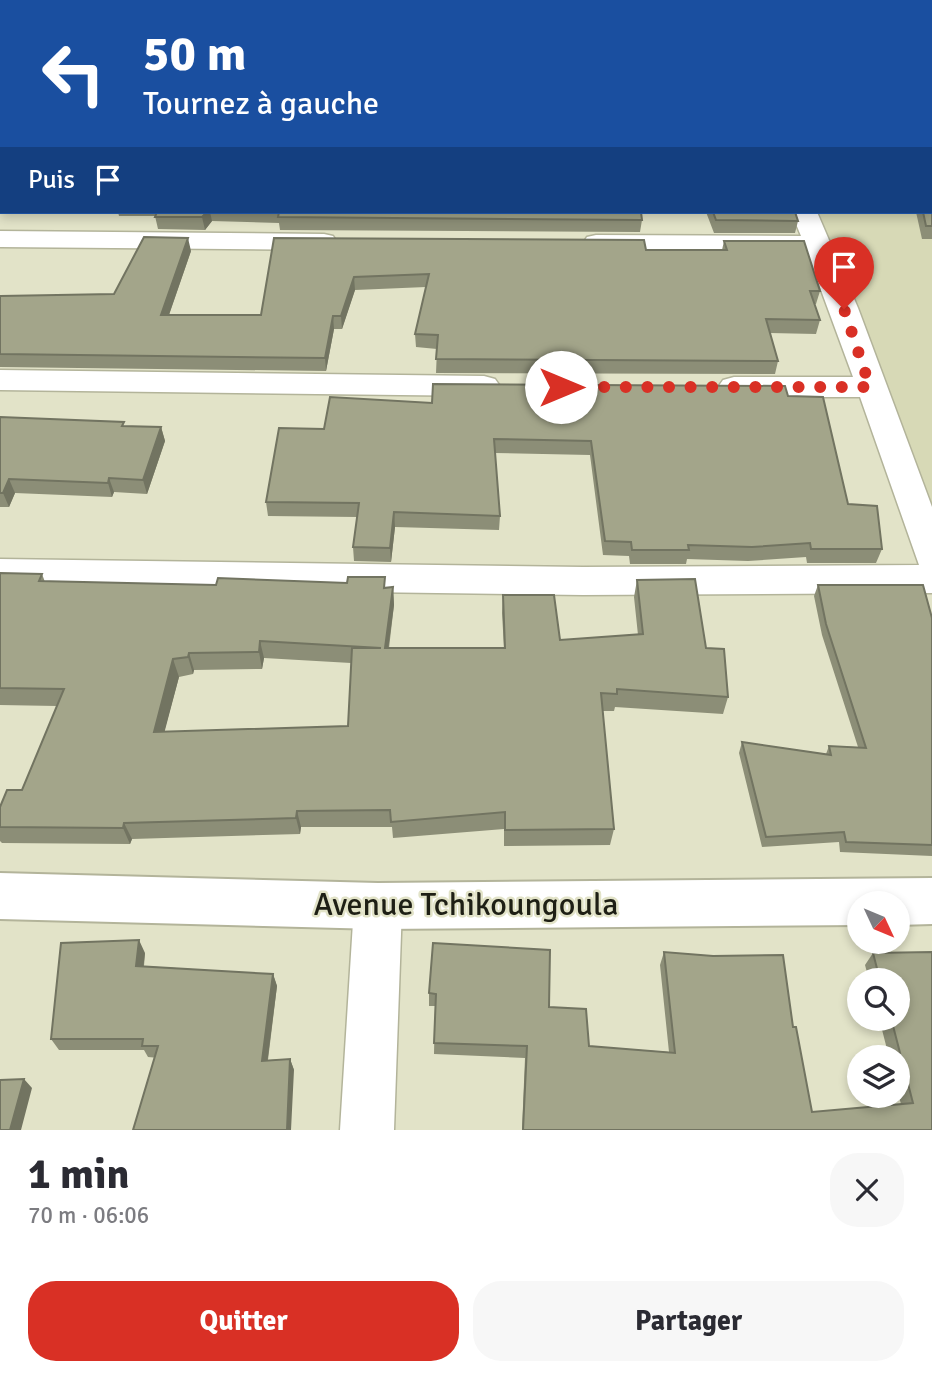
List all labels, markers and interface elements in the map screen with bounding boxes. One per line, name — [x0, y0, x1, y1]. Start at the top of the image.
text: 50 m — [143, 24, 246, 84]
icon: left — [28, 28, 119, 119]
text: Tournez à gauche — [143, 84, 379, 123]
icon: arrive — [89, 161, 127, 199]
text: Puis — [28, 164, 75, 196]
pin — [814, 237, 874, 309]
icon: arrive — [825, 248, 863, 286]
position arrow — [524, 350, 598, 424]
street label: Avenue Tchikoungoula — [313, 885, 619, 924]
north arrow — [847, 891, 910, 954]
map controls — [847, 891, 910, 1108]
button: search — [847, 968, 910, 1031]
button: layers — [847, 1045, 910, 1108]
text: 1 min — [28, 1149, 129, 1200]
button: close — [830, 1153, 904, 1227]
text: 70 m · 06:06 — [28, 1201, 149, 1230]
button: Quitter — [28, 1281, 459, 1361]
button: Partager — [473, 1281, 904, 1361]

